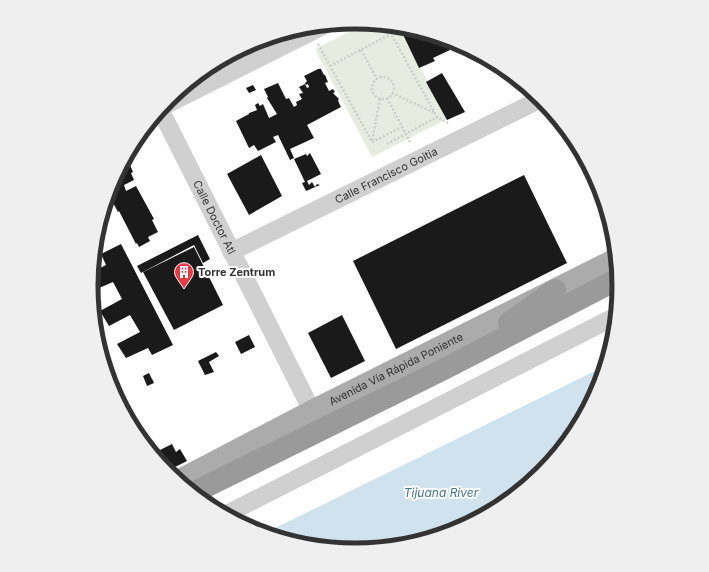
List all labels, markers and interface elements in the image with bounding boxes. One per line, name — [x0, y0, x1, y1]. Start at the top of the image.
street label: Calle Francisco Goitia — [332, 144, 440, 207]
street label: Calle Doctor Atl — [190, 178, 239, 256]
building icon: Torre Zentrum — [173, 261, 195, 289]
place label: Torre Zentrum — [198, 265, 275, 279]
street label: Avenida Vía Rápida Poniente — [326, 330, 465, 408]
water label: Tijuana River — [404, 485, 479, 500]

